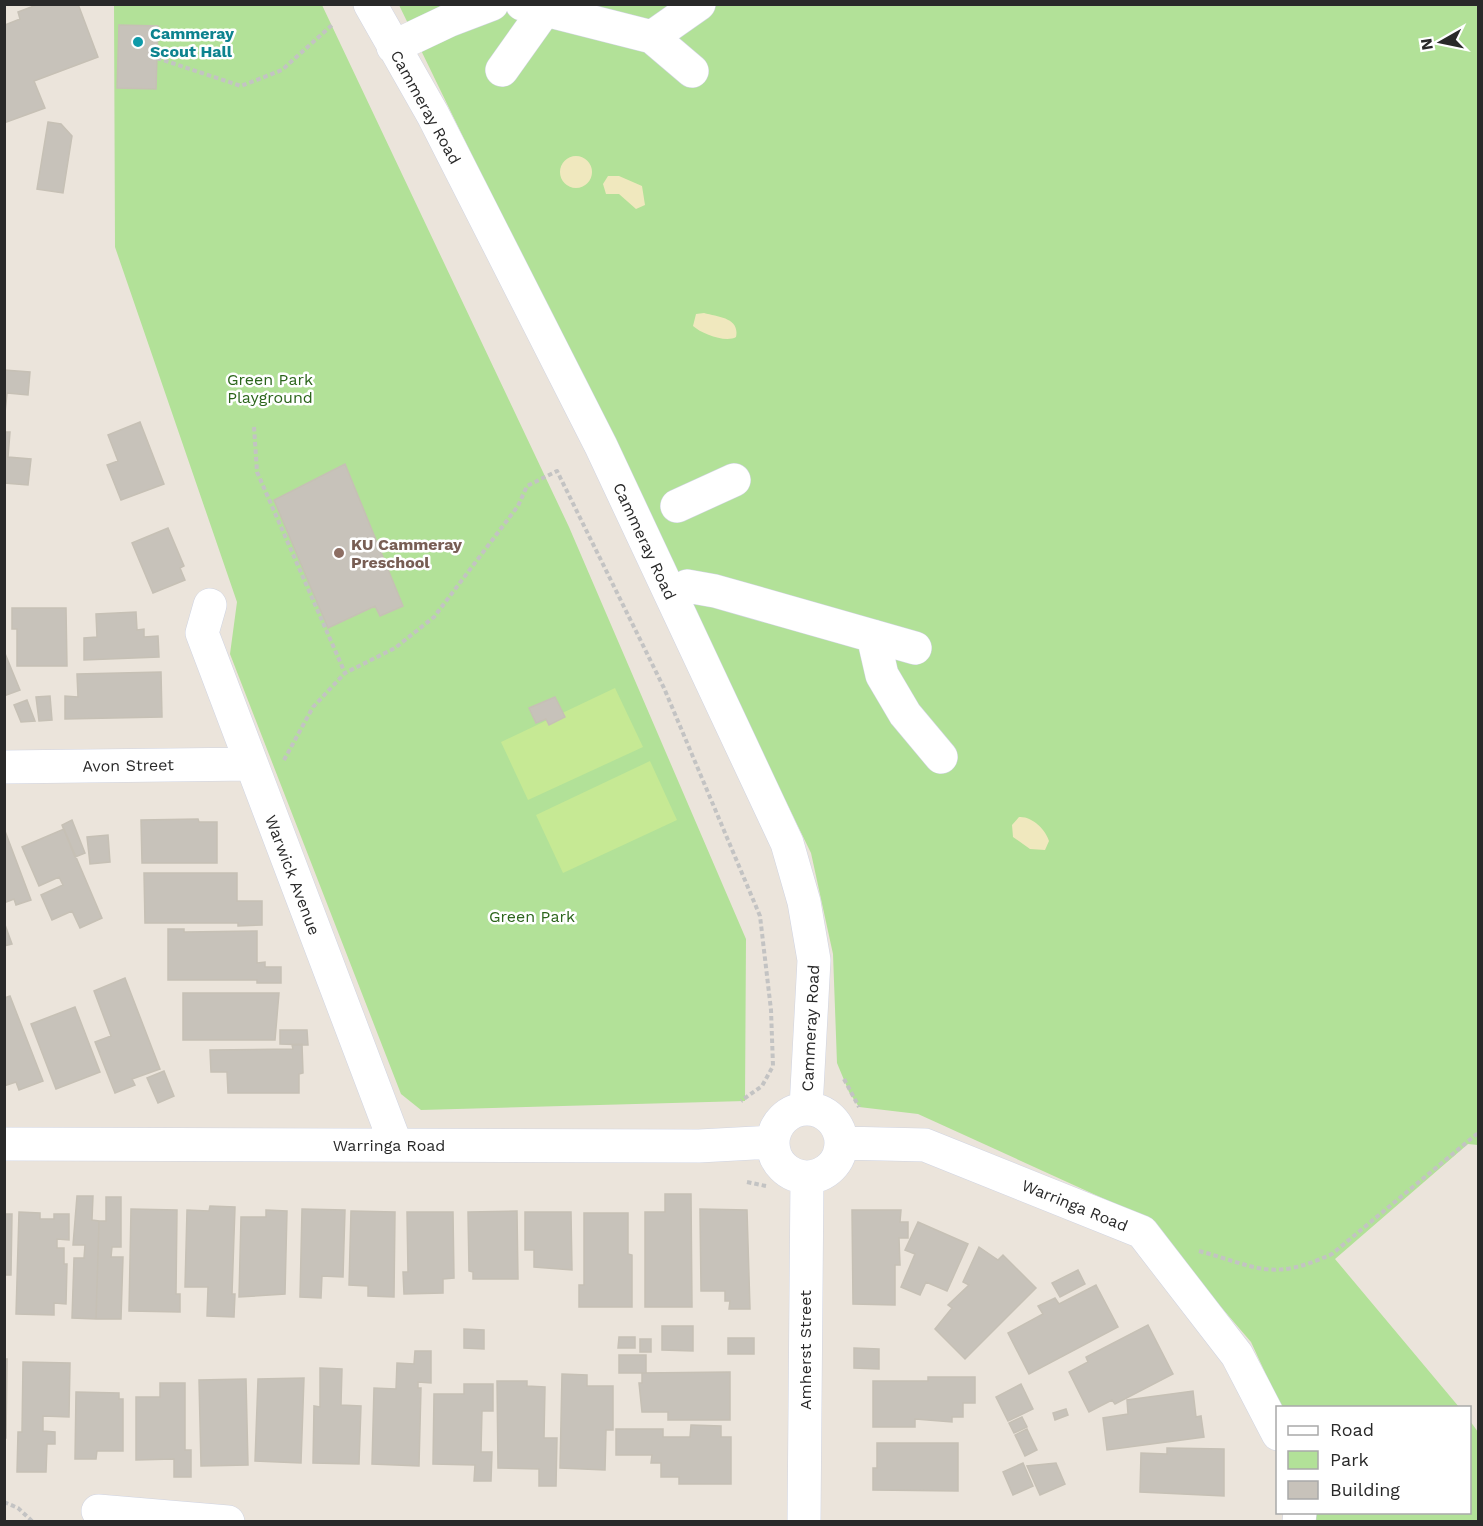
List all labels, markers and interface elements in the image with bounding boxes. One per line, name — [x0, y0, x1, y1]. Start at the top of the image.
north arrow — [1411, 12, 1471, 72]
place label: Cammeray Scout Hall — [150, 24, 235, 61]
marker: Cammeray Scout Hall — [131, 35, 145, 49]
text: N — [1416, 37, 1437, 52]
street label: Cammeray Road — [386, 47, 465, 167]
park label: Green Park Playground — [227, 370, 313, 407]
street label: Cammeray Road — [609, 480, 680, 603]
place label: KU Cammeray Preschool — [351, 535, 463, 572]
marker: KU Cammeray Preschool — [332, 546, 346, 560]
street label: Avon Street — [82, 755, 174, 776]
street label: Warwick Avenue — [261, 812, 324, 938]
park label: Green Park — [489, 907, 575, 926]
street label: Cammeray Road — [798, 964, 823, 1092]
street label: Warringa Road — [333, 1136, 445, 1155]
street label: Warringa Road — [1019, 1176, 1131, 1235]
street label: Amherst Street — [796, 1290, 815, 1410]
legend — [1276, 1406, 1471, 1514]
text: Road — [1330, 1419, 1374, 1440]
text: Park — [1330, 1449, 1369, 1470]
text: Building — [1330, 1479, 1400, 1500]

